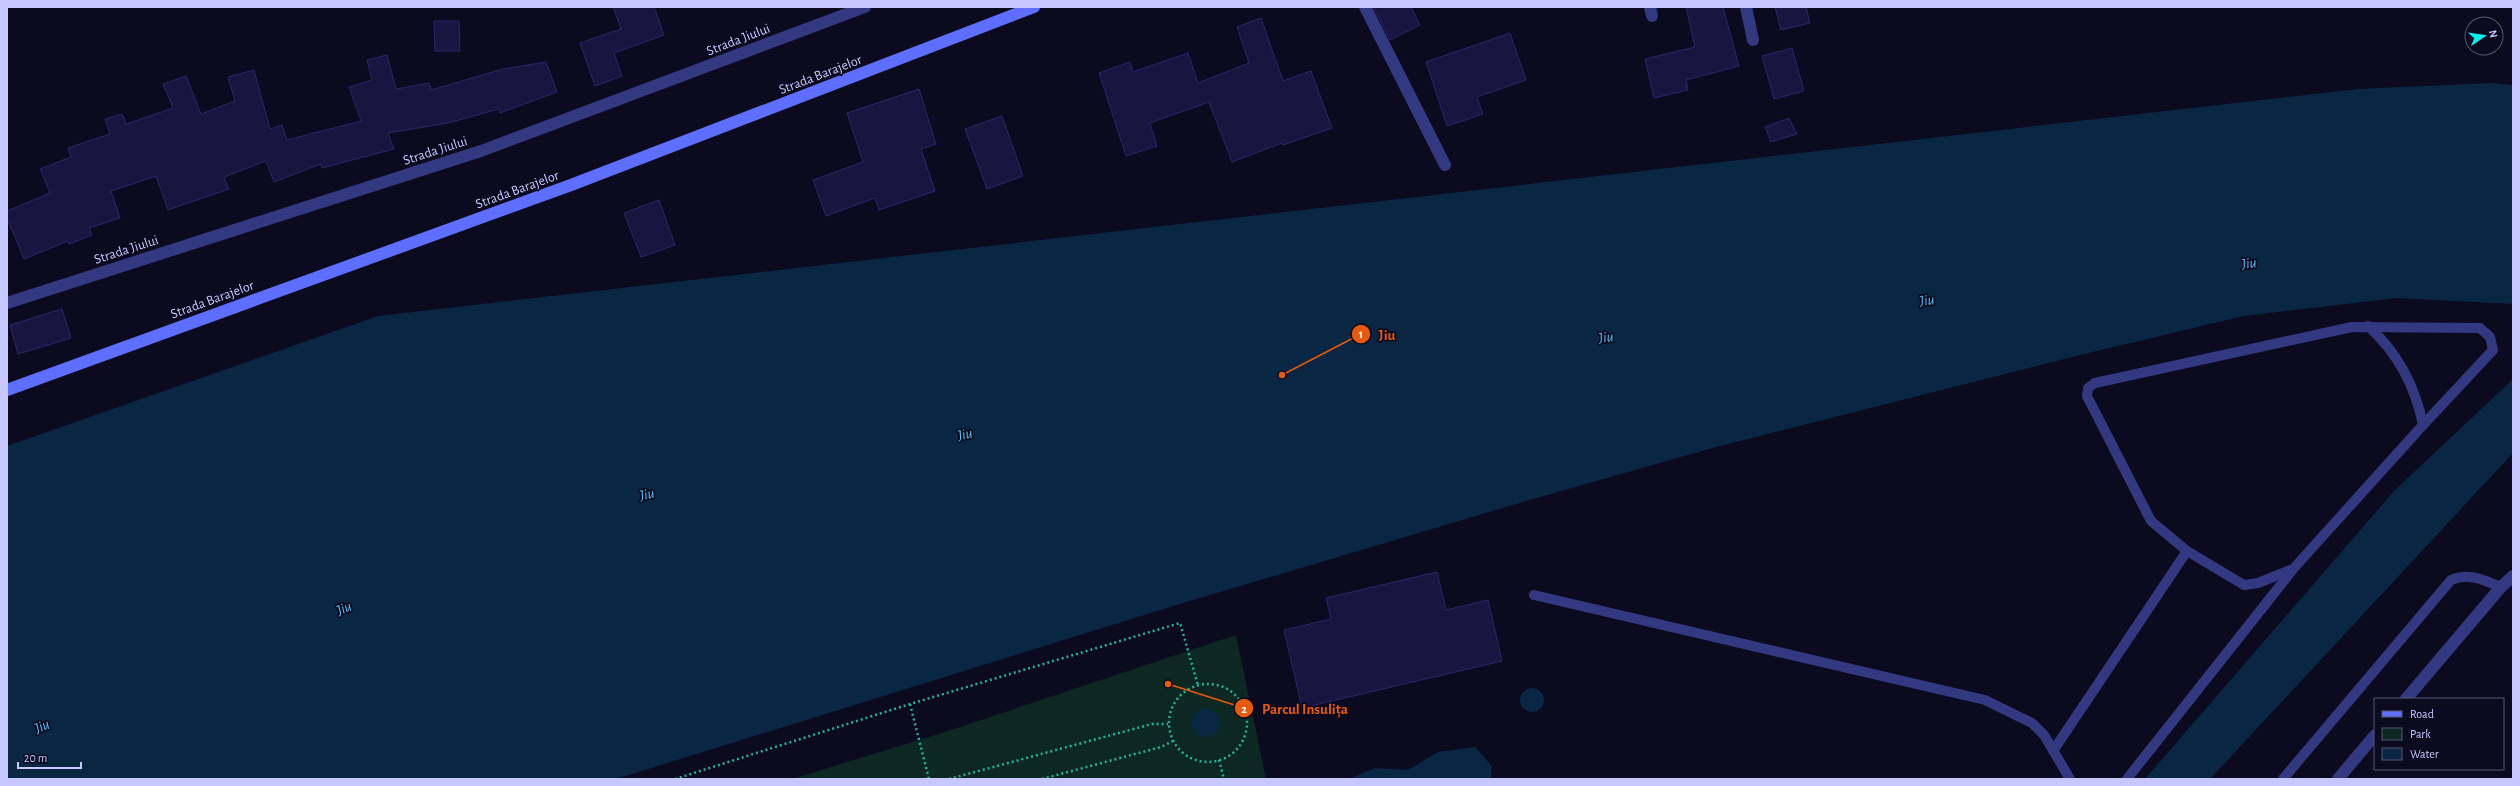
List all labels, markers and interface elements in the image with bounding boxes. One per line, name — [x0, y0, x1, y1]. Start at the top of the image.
north arrow — [2464, 16, 2504, 56]
street label: Strada Jiului — [705, 21, 772, 58]
text: N — [2487, 29, 2499, 39]
street label: Strada Barajelor — [777, 53, 864, 97]
street label: Strada Jiului — [401, 134, 469, 168]
street label: Strada Barajelor — [474, 168, 561, 211]
street label: Strada Jiului — [92, 233, 160, 267]
water label: Jiu — [2240, 255, 2257, 272]
street label: Strada Barajelor — [169, 278, 256, 321]
water label: Jiu — [1918, 292, 1935, 309]
callout: Jiu — [1351, 321, 1403, 348]
text: 1 — [1359, 328, 1363, 340]
text: Jiu — [1379, 328, 1396, 343]
water label: Jiu — [1597, 329, 1614, 346]
water label: Jiu — [955, 426, 974, 443]
water label: Jiu — [637, 486, 656, 503]
water label: Jiu — [334, 599, 354, 618]
callout: Parcul Insulița — [1234, 695, 1356, 722]
legend — [2374, 698, 2504, 770]
text: Parcul Insulița — [1262, 702, 1348, 718]
text: 2 — [1241, 703, 1247, 715]
text: Road — [2410, 708, 2434, 720]
water label: Jiu — [32, 717, 52, 736]
text: Park — [2410, 728, 2431, 740]
scale bar — [18, 744, 81, 770]
text: Water — [2410, 748, 2439, 760]
text: 20 m — [24, 752, 47, 764]

